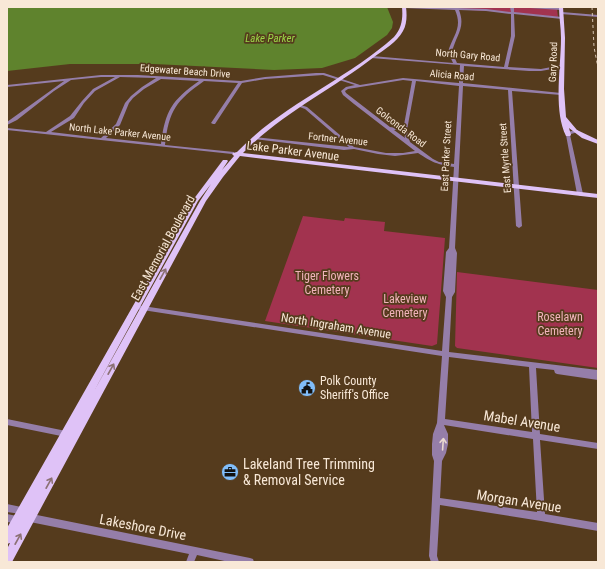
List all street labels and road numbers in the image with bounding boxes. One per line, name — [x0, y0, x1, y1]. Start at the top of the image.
street label: Gary Road — [547, 42, 559, 82]
street label: North Gary Road — [435, 47, 501, 63]
street label: Edgewater Beach Drive — [140, 62, 231, 80]
street label: Alicia Road — [429, 68, 475, 82]
street label: Golconda Road — [374, 105, 428, 149]
street label: East Parker Street — [439, 120, 453, 192]
street label: North Lake Parker Avenue — [69, 121, 172, 143]
street label: East Myrtle Street — [497, 123, 513, 193]
street label: Fortner Avenue — [308, 130, 369, 148]
street label: Lake Parker Avenue — [246, 138, 340, 164]
street label: East Memorial Boulevard — [128, 193, 198, 303]
street label: North Ingraham Avenue — [280, 310, 392, 342]
street label: Mabel Avenue — [482, 407, 562, 435]
street label: Morgan Avenue — [475, 486, 563, 516]
street label: Lakeshore Drive — [98, 511, 188, 543]

